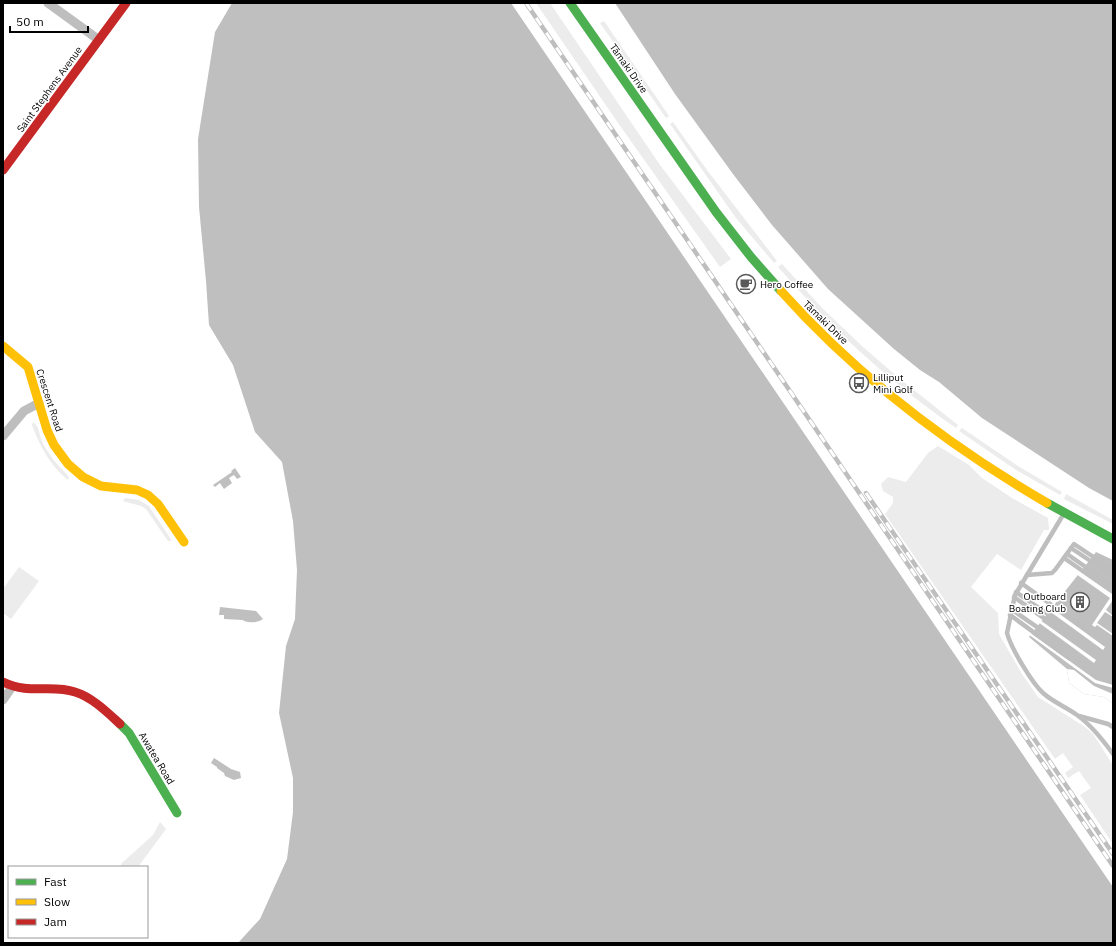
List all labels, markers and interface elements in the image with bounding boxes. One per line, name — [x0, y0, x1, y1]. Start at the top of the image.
scale bar — [10, 8, 88, 34]
text: 50 m — [16, 14, 44, 29]
street label: Tāmaki Drive — [607, 41, 651, 96]
street label: Saint Stephens Avenue — [14, 43, 85, 135]
cafe icon: Hero Coffee — [735, 273, 757, 295]
place label: Hero Coffee — [760, 278, 814, 291]
street label: Tāmaki Drive — [800, 298, 851, 347]
street label: Crescent Road — [33, 367, 66, 433]
place label: Lilliput Mini Golf — [873, 371, 913, 396]
bus stop icon: Lilliput Mini Golf — [848, 372, 870, 394]
place label: Outboard Boating Club — [1009, 590, 1066, 615]
building icon: Outboard Boating Club — [1069, 591, 1091, 613]
street label: Awatea Road — [136, 730, 177, 787]
legend — [8, 866, 148, 938]
text: Fast — [44, 874, 67, 889]
text: Slow — [44, 894, 70, 909]
text: Jam — [44, 914, 67, 929]

